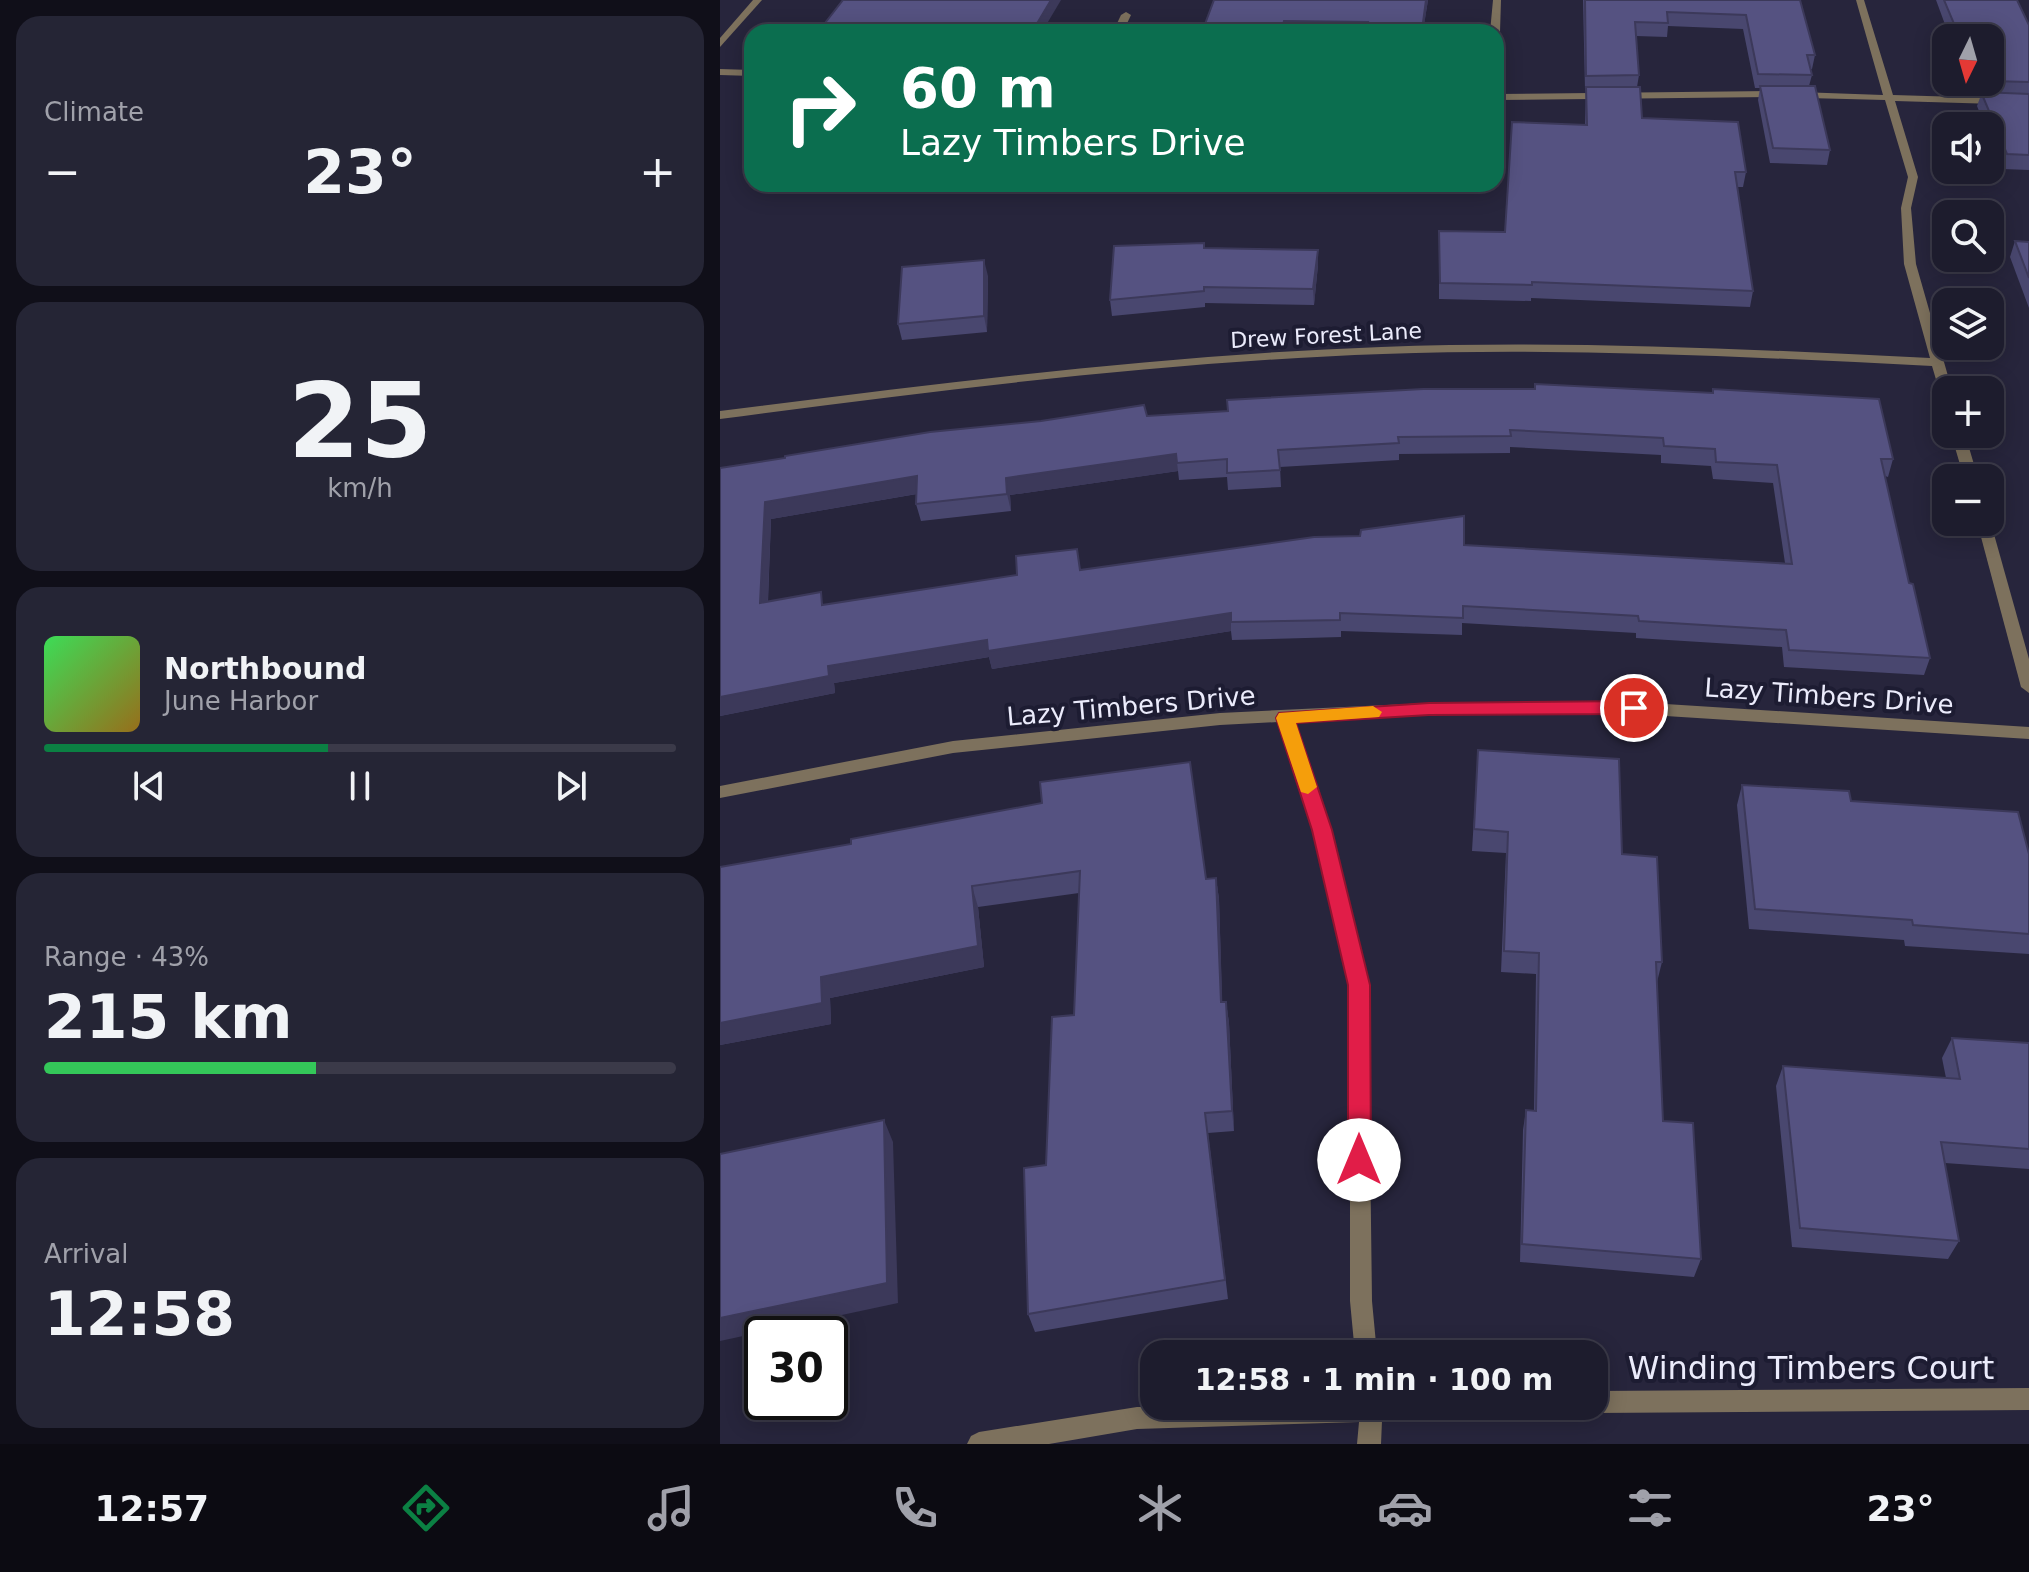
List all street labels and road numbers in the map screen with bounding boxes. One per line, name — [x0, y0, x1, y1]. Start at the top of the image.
street label: Drew Forest Lane — [1230, 318, 1422, 353]
street label: Lazy Timbers Drive — [1703, 672, 1955, 720]
street label: Lazy Timbers Drive — [1005, 680, 1257, 732]
street label: Winding Timbers Court — [1628, 1349, 1994, 1387]

